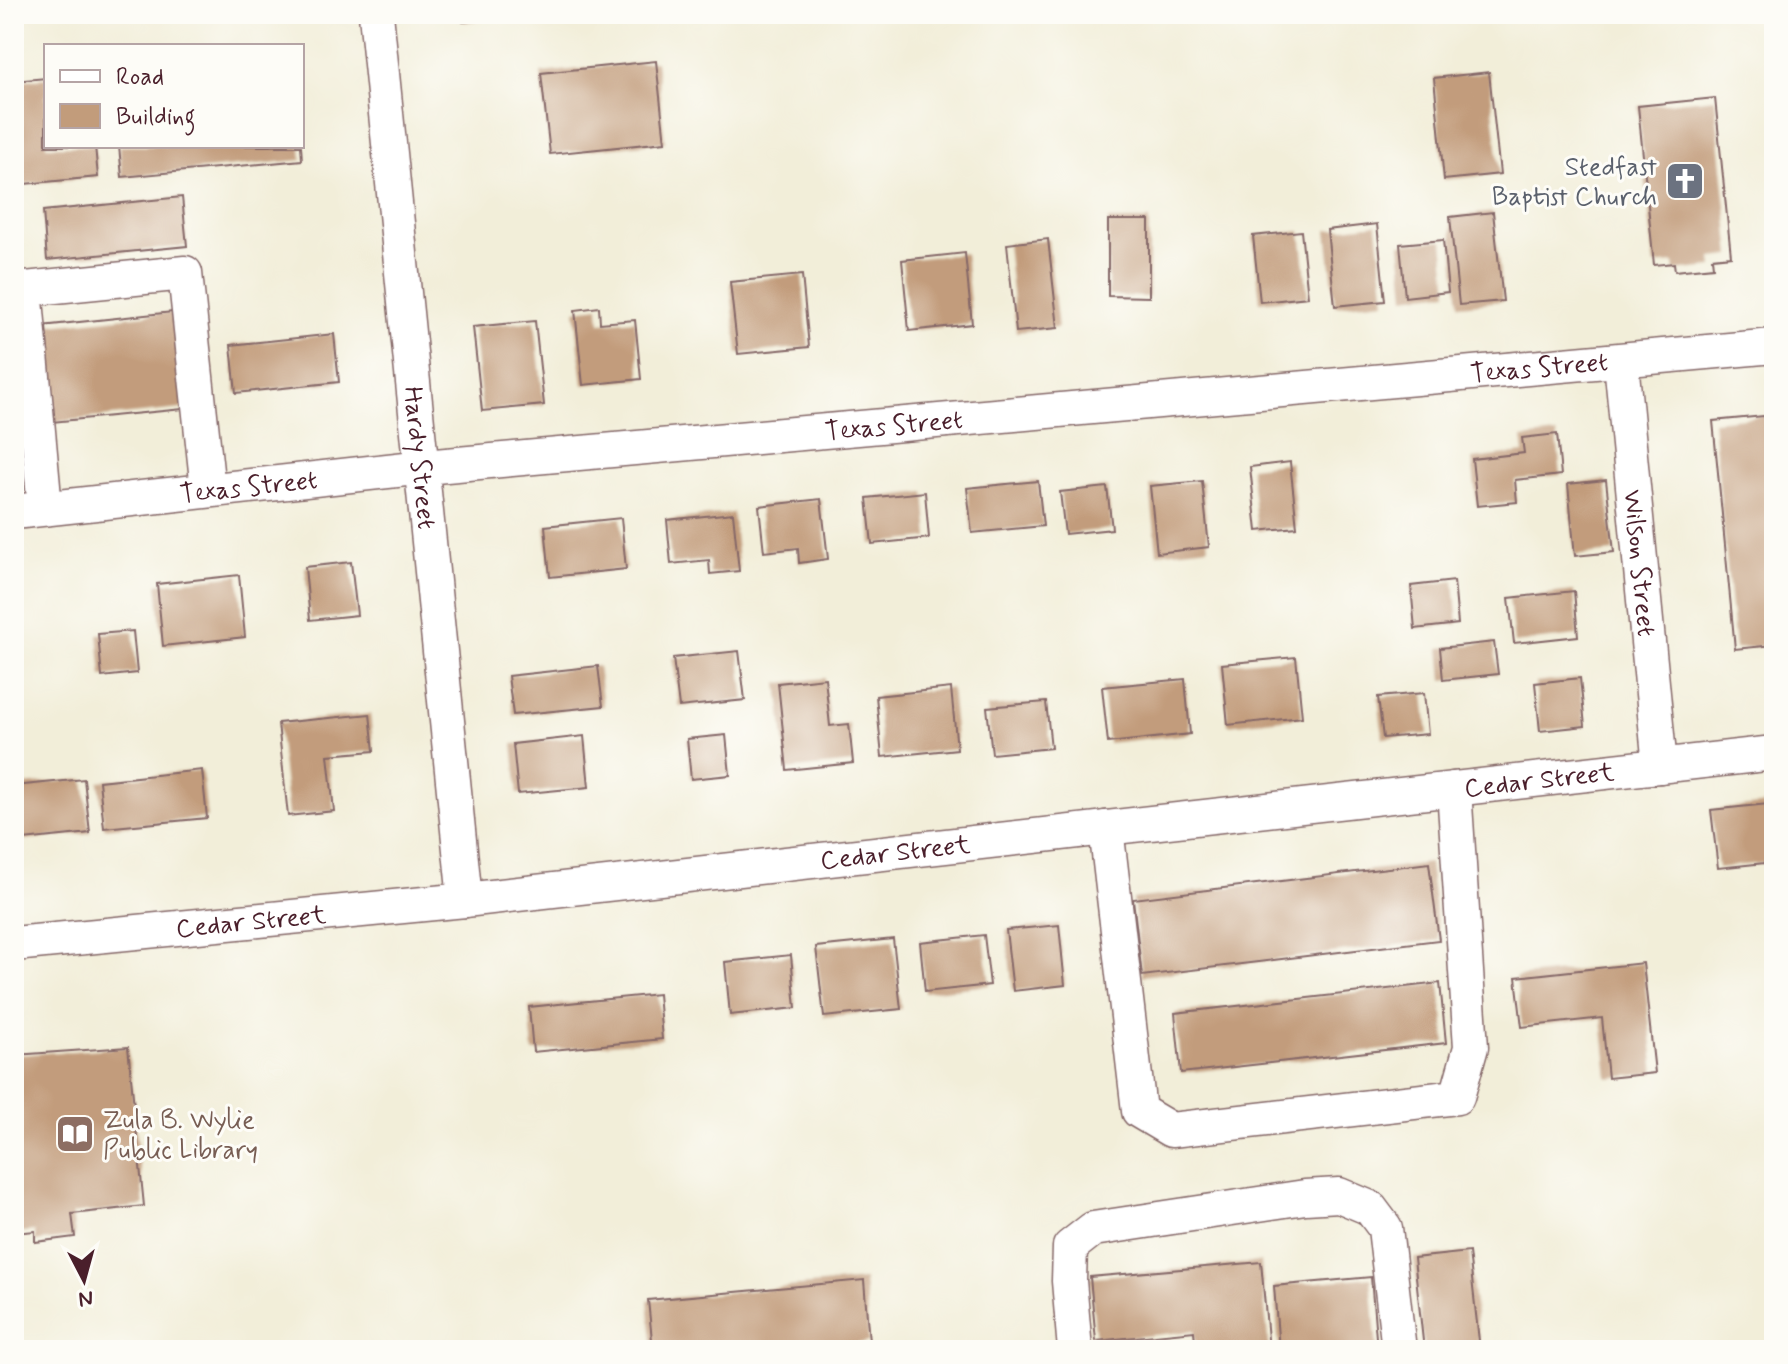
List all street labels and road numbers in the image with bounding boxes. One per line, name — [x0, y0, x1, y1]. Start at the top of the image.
street label: Texas Street — [1469, 346, 1610, 392]
street label: Hardy Street — [395, 385, 443, 531]
street label: Texas Street — [823, 404, 964, 450]
street label: Texas Street — [178, 464, 319, 513]
street label: Wilson Street — [1614, 488, 1662, 638]
street label: Cedar Street — [1463, 756, 1616, 807]
street label: Cedar Street — [819, 828, 972, 879]
street label: Cedar Street — [174, 899, 328, 947]

